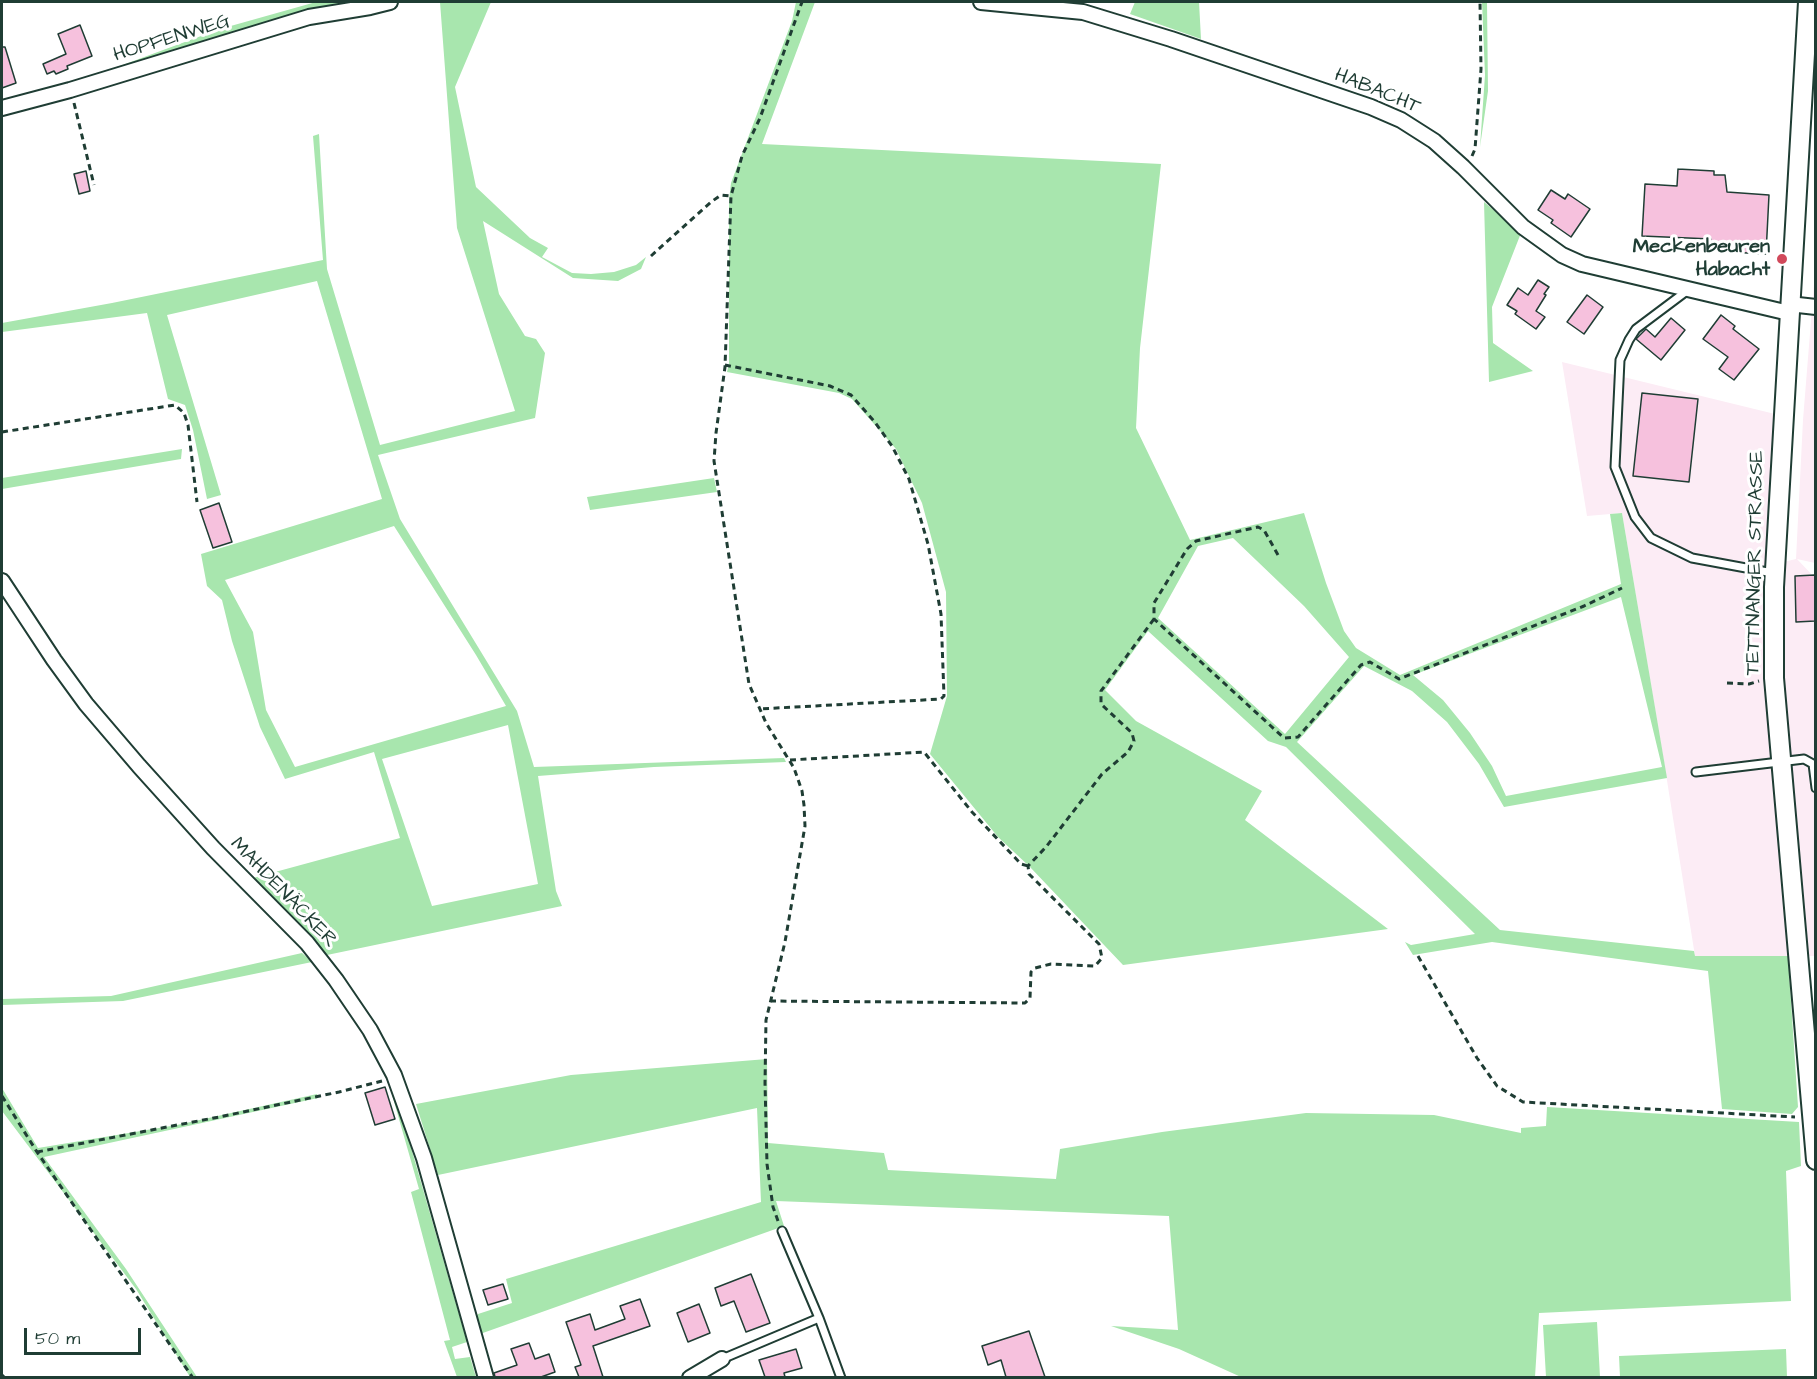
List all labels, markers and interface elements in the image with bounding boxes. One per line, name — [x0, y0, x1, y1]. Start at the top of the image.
street label: HOPFENWEG — [111, 10, 233, 68]
street label: HABACHT — [1330, 64, 1424, 120]
place label: Meckenbeuren Habacht — [1633, 236, 1770, 283]
marker: Meckenbeuren Habacht — [1775, 252, 1789, 266]
street label: TETTNANGER STRASSE — [1742, 450, 1770, 676]
street label: MAHDENÄCKER — [224, 833, 342, 953]
scale bar — [27, 1316, 144, 1354]
text: 50 m — [35, 1326, 80, 1351]

